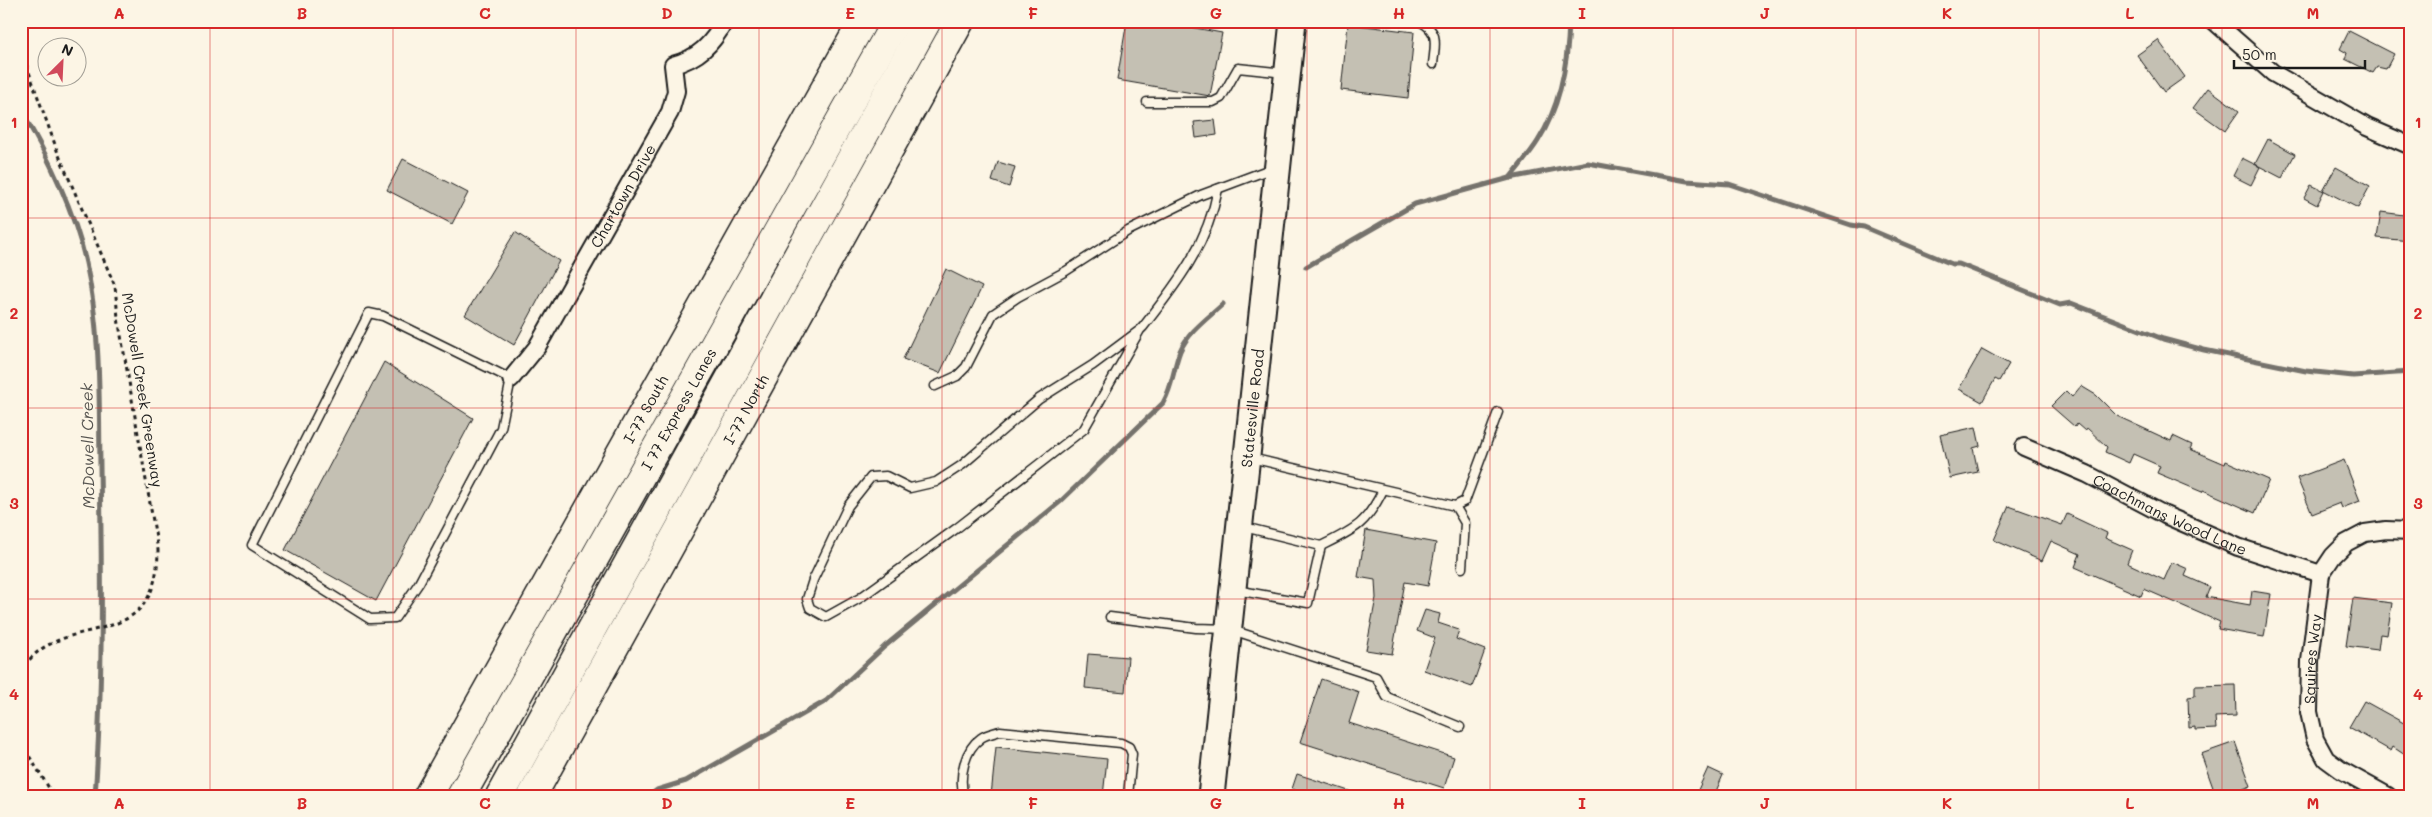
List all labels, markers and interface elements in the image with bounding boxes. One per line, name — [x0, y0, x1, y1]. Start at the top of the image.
text: A — [113, 2, 125, 23]
text: B — [297, 2, 307, 23]
text: C — [479, 2, 491, 23]
text: D — [661, 2, 673, 23]
text: E — [845, 2, 855, 23]
text: F — [1028, 2, 1038, 23]
text: G — [1210, 2, 1222, 23]
text: H — [1393, 2, 1405, 23]
text: I — [1578, 2, 1586, 23]
text: J — [1760, 2, 1770, 23]
text: K — [1942, 2, 1952, 23]
text: L — [2125, 2, 2135, 23]
text: M — [2307, 2, 2319, 23]
north arrow — [38, 38, 88, 88]
scale bar — [2234, 38, 2366, 70]
text: N — [59, 39, 76, 61]
text: 50 m — [2242, 44, 2277, 64]
text: 1 — [10, 111, 18, 132]
text: 1 — [2414, 111, 2422, 132]
street label: Chartown Drive — [585, 140, 660, 251]
street label: McDowell Creek Greenway — [118, 291, 168, 489]
text: 2 — [10, 302, 19, 323]
text: 2 — [2414, 302, 2423, 323]
street label: I 77 Express Lanes — [636, 344, 721, 473]
street label: Statesville Road — [1236, 348, 1268, 468]
street label: I-77 South — [618, 371, 672, 446]
street label: I-77 North — [718, 371, 773, 448]
water label: McDowell Creek — [75, 382, 99, 509]
street label: Coachmans Wood Lane — [2090, 469, 2249, 559]
text: 3 — [9, 492, 19, 513]
text: 3 — [2413, 492, 2423, 513]
street label: Squires Way — [2299, 613, 2326, 704]
text: 4 — [9, 683, 19, 704]
text: 4 — [2413, 683, 2423, 704]
text: A — [113, 792, 125, 813]
text: B — [297, 792, 307, 813]
text: C — [479, 792, 491, 813]
text: D — [661, 792, 673, 813]
text: E — [845, 792, 855, 813]
text: F — [1028, 792, 1038, 813]
text: G — [1210, 792, 1222, 813]
text: H — [1393, 792, 1405, 813]
text: I — [1578, 792, 1586, 813]
text: J — [1760, 792, 1770, 813]
text: K — [1942, 792, 1952, 813]
text: L — [2125, 792, 2135, 813]
text: M — [2307, 792, 2319, 813]

